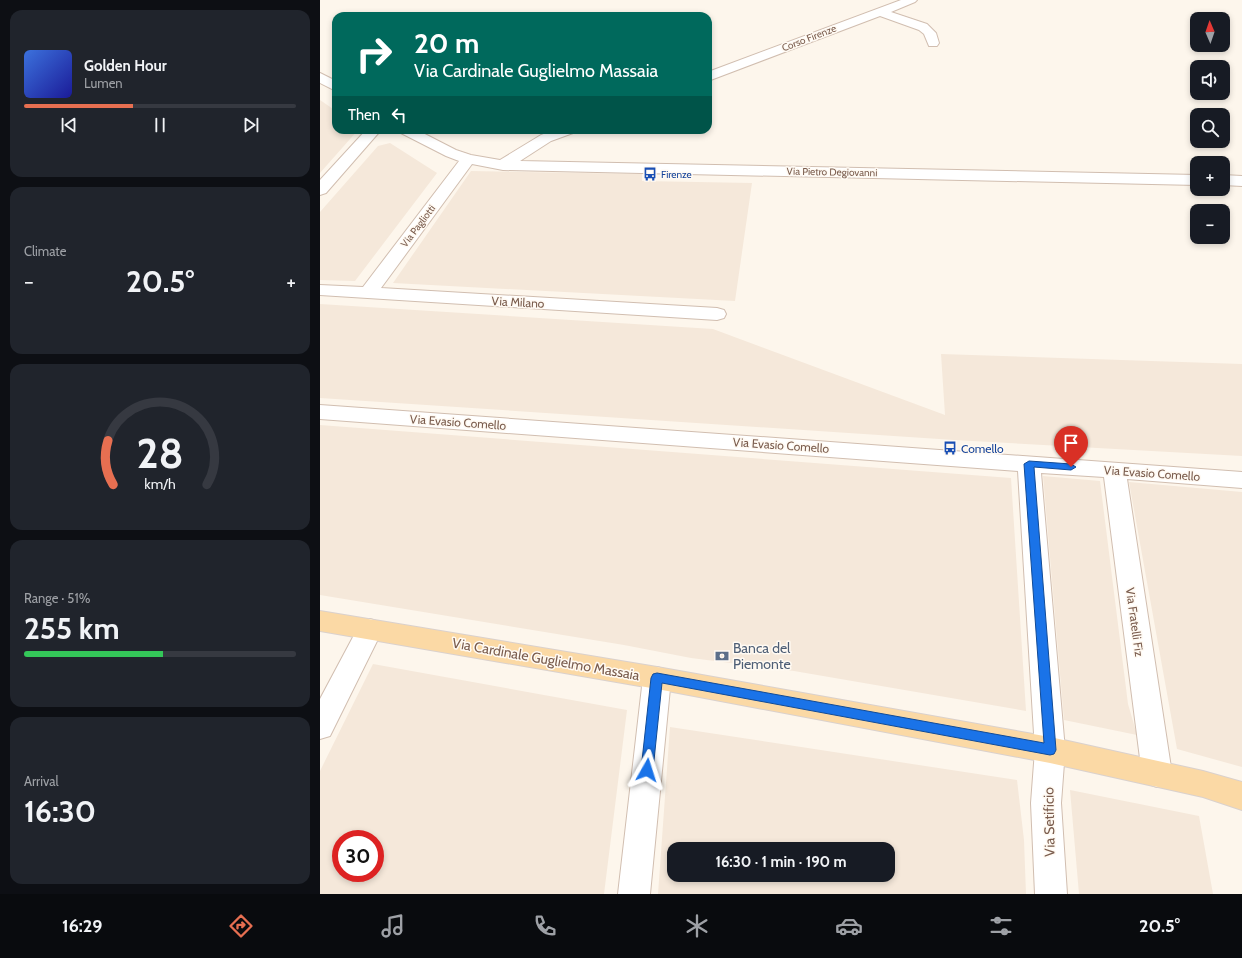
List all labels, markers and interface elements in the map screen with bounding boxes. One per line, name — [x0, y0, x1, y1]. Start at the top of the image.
north arrow — [1190, 12, 1230, 52]
map controls — [1190, 12, 1230, 244]
street label: Corso Firenze — [780, 22, 838, 54]
text: 20 m — [414, 26, 479, 60]
icon: right — [348, 28, 400, 80]
text: Golden Hour — [84, 57, 167, 75]
text: Via Cardinale Guglielmo Massaia — [414, 60, 658, 82]
button: sound — [1190, 60, 1230, 100]
text: Lumen — [84, 75, 123, 91]
icon: left — [388, 104, 410, 126]
text: Then — [348, 106, 380, 124]
button: search — [1190, 108, 1230, 148]
icon: previous — [58, 114, 80, 136]
icon: pause — [149, 114, 171, 136]
icon: next — [240, 114, 262, 136]
button: + — [1190, 156, 1230, 196]
street label: Via Pietro Degiovanni — [787, 165, 877, 179]
bus stop icon: Firenze — [642, 166, 658, 182]
place label: Firenze — [661, 168, 692, 181]
street label: Via Pagliotti — [398, 202, 438, 250]
button: − — [1190, 204, 1230, 244]
text: Climate — [24, 243, 66, 259]
text: 20.5° — [126, 263, 194, 300]
text: − — [24, 268, 34, 295]
text: + — [286, 268, 296, 295]
street label: Via Milano — [491, 293, 545, 311]
street label: Via Evasio Comello — [409, 411, 507, 433]
pin — [1054, 426, 1088, 467]
text: 28 — [136, 428, 184, 478]
icon: arrive — [1060, 432, 1082, 454]
street label: Via Evasio Comello — [732, 434, 830, 456]
bus stop icon: Comello — [942, 440, 958, 456]
place label: Comello — [961, 441, 1004, 456]
street label: Via Evasio Comello — [1103, 462, 1201, 484]
text: km/h — [144, 475, 176, 493]
street label: Via Fratelli Fiz — [1123, 587, 1147, 658]
text: Range · 51% — [24, 590, 90, 606]
text: 255 km — [24, 610, 119, 647]
street label: Via Cardinale Guglielmo Massaia — [451, 634, 641, 684]
place label: Banca del Piemonte — [733, 639, 791, 673]
bank icon: Banca del Piemonte — [714, 648, 730, 664]
position arrow — [626, 749, 668, 791]
text: Arrival — [24, 773, 59, 789]
street label: Via Setificio — [1039, 787, 1059, 857]
text: 16:30 — [24, 793, 96, 830]
speed limit sign: 30 — [332, 830, 384, 882]
text: 16:30 · 1 min · 190 m — [715, 853, 847, 871]
icon: directions — [227, 912, 255, 940]
icon: music — [379, 912, 407, 940]
icon: phone — [531, 912, 559, 940]
icon: climate — [683, 912, 711, 940]
icon: car — [835, 912, 863, 940]
icon: filters — [987, 912, 1015, 940]
text: 16:29 — [62, 915, 102, 937]
text: 20.5° — [1139, 915, 1180, 937]

